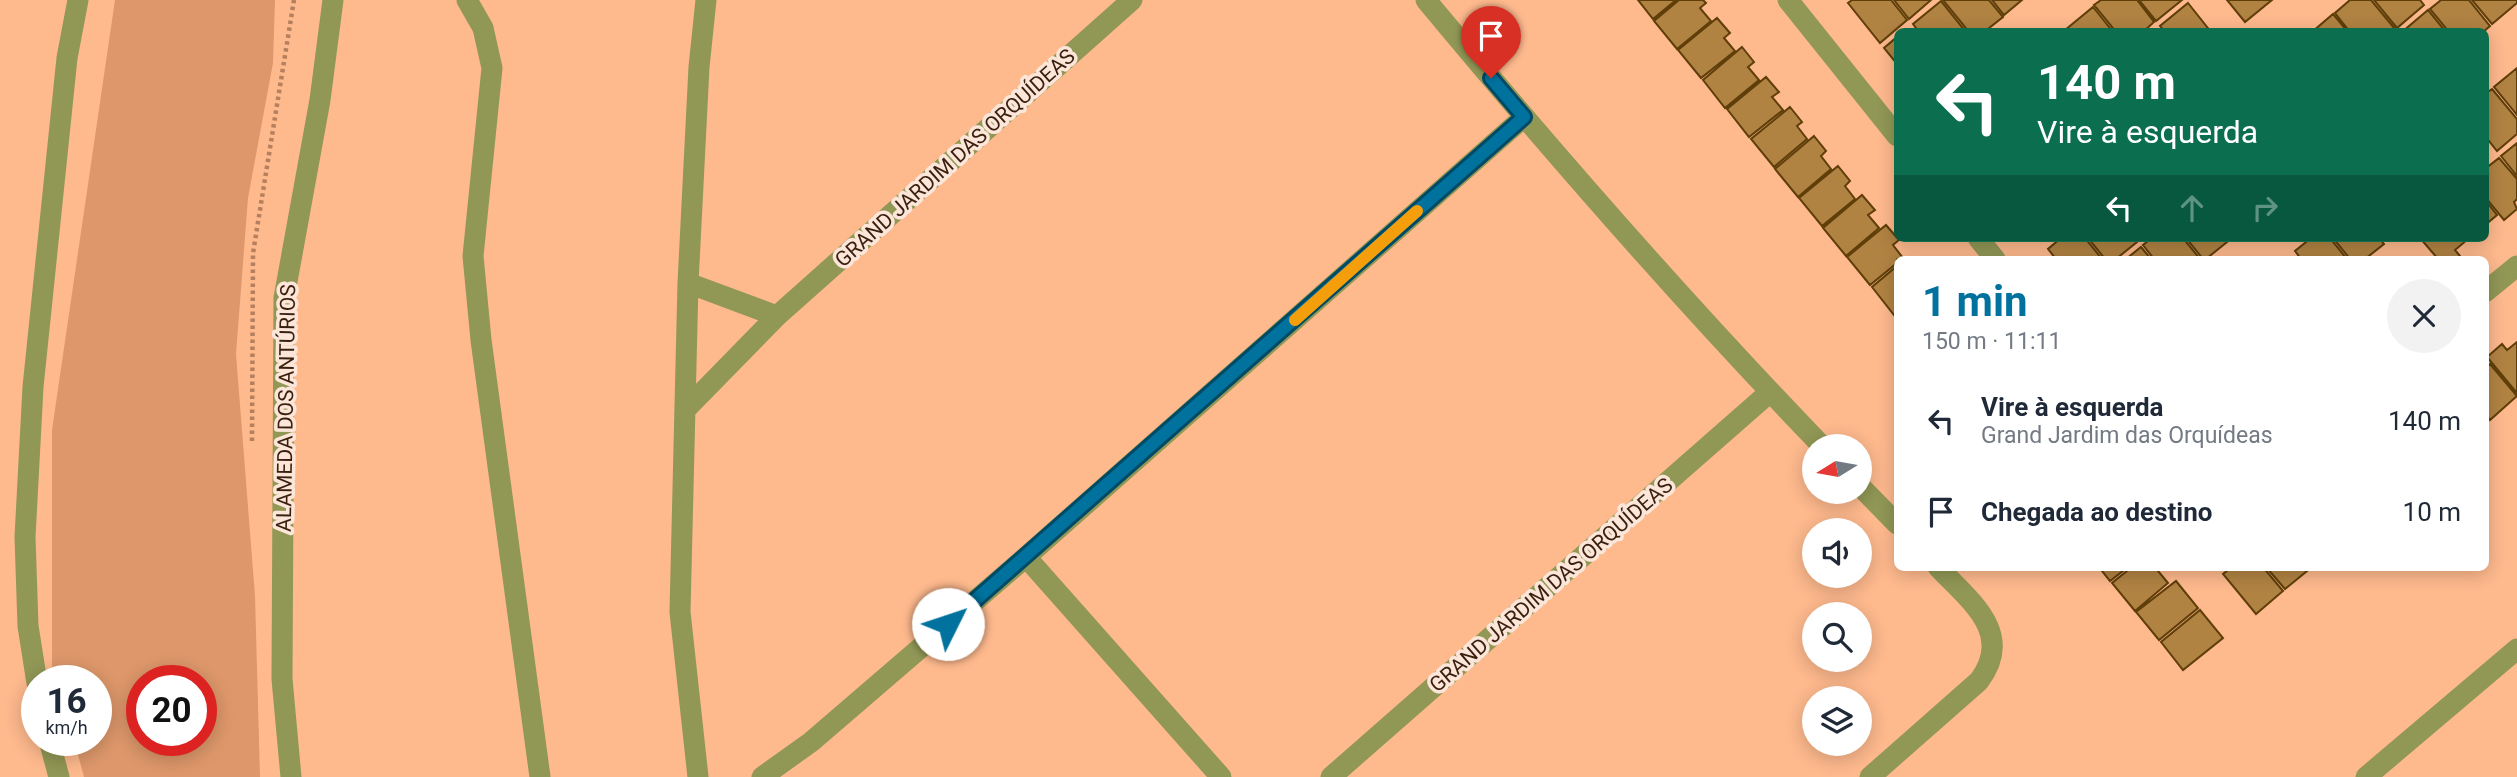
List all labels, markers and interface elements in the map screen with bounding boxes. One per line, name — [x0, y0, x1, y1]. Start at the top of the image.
pin — [1461, 6, 1521, 78]
icon: arrive — [1472, 17, 1510, 55]
street label: GRAND JARDIM DAS ORQUÍDEAS — [830, 44, 1080, 272]
text: 140 m — [2037, 54, 2176, 111]
icon: left — [1922, 56, 2013, 147]
text: Vire à esquerda — [2037, 113, 2258, 151]
icon: left — [2100, 189, 2138, 227]
icon: ahead — [2173, 189, 2211, 227]
icon: right — [2246, 189, 2284, 227]
text: 1 min — [1922, 277, 2028, 326]
button: close — [2387, 279, 2461, 353]
street label: ALAMEDA DOS ANTÚRIOS — [272, 284, 300, 532]
text: 150 m · 11:11 — [1922, 328, 2061, 355]
text: Vire à esquerda — [1981, 392, 2164, 422]
icon: left — [1922, 402, 1960, 440]
text: 140 m — [2388, 406, 2461, 436]
text: Grand Jardim das Orquídeas — [1981, 422, 2273, 449]
north arrow — [1802, 434, 1872, 504]
map controls — [1802, 434, 1872, 756]
street label: GRAND JARDIM DAS ORQUÍDEAS — [1425, 473, 1677, 697]
icon: arrive — [1922, 493, 1960, 531]
text: Chegada ao destino — [1981, 497, 2212, 527]
text: 10 m — [2403, 497, 2461, 527]
button: sound — [1802, 518, 1872, 588]
position arrow — [911, 587, 985, 661]
button: search — [1802, 602, 1872, 672]
speed limit sign: 20 — [126, 665, 217, 756]
text: 16 — [46, 681, 87, 722]
button: layers — [1802, 686, 1872, 756]
text: km/h — [45, 717, 88, 738]

